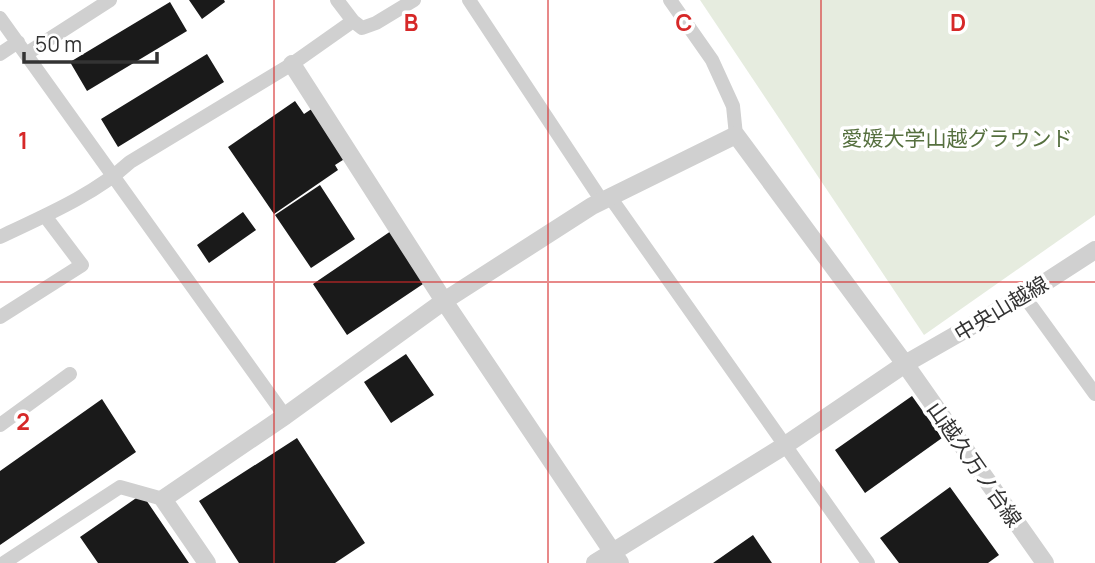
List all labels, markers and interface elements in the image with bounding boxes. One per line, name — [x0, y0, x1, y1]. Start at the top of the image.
text: B — [404, 6, 418, 38]
text: C — [676, 6, 693, 38]
text: D — [950, 6, 966, 38]
scale bar — [24, 21, 158, 65]
text: 50 m — [35, 30, 82, 58]
text: 1 — [18, 124, 28, 156]
park label: 愛媛大学山越グラウンド — [842, 124, 1073, 152]
street label: 中央山越線 — [949, 269, 1053, 347]
street label: 山越久万ノ台線 — [921, 396, 1029, 532]
text: 2 — [16, 405, 30, 437]

